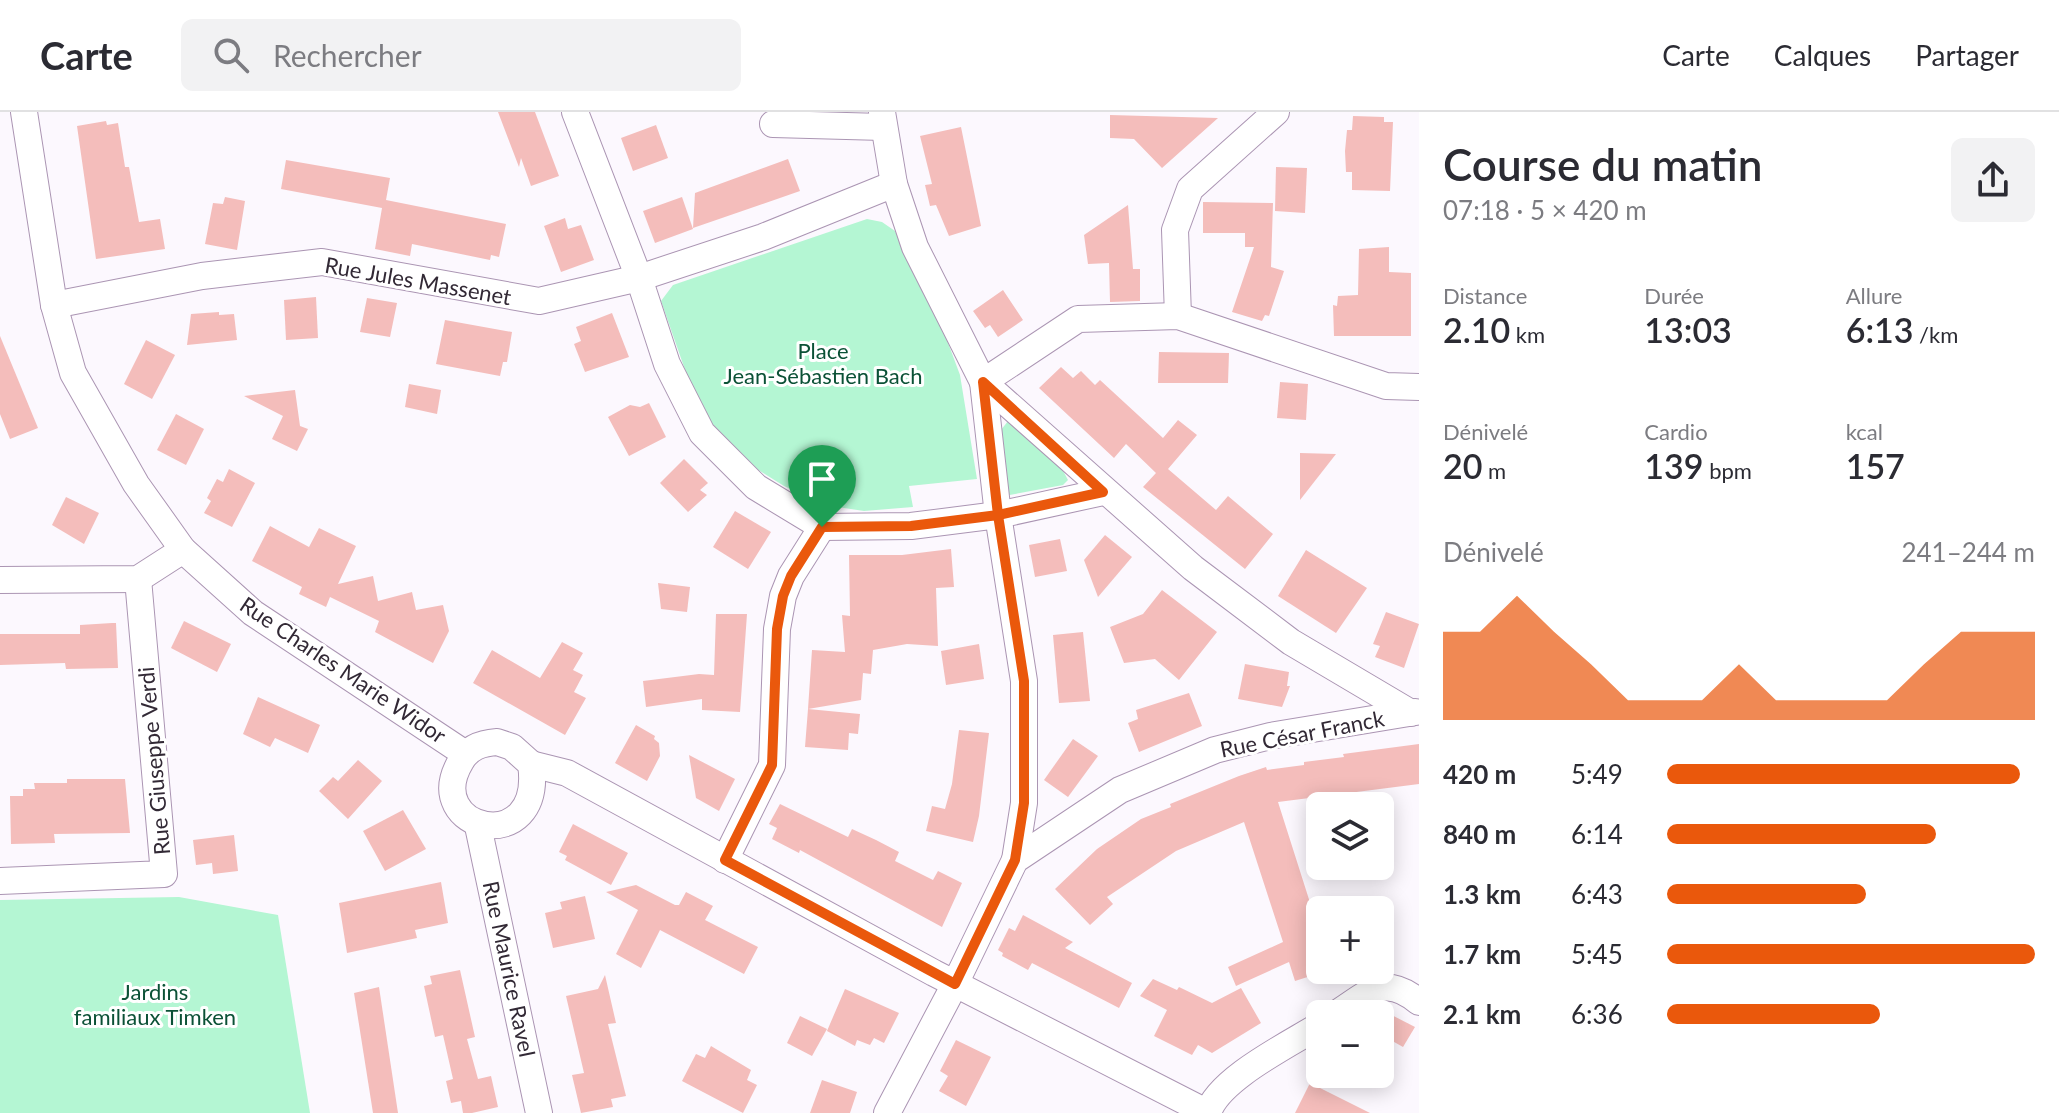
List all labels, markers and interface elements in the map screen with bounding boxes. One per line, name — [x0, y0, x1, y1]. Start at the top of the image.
search box — [181, 19, 741, 91]
text: Carte — [40, 32, 133, 78]
icon: search — [209, 33, 253, 77]
text: Rechercher — [273, 37, 422, 73]
text: Carte — [1662, 38, 1730, 72]
text: Calques — [1774, 38, 1871, 72]
text: Partager — [1915, 38, 2019, 72]
text: Course du matin — [1443, 138, 1762, 190]
button: share — [1951, 138, 2035, 222]
text: 07:18 · 5 × 420 m — [1443, 194, 1647, 226]
street label: Rue Jules Massenet — [323, 251, 514, 310]
text: Distance — [1443, 282, 1527, 309]
text: Durée — [1644, 282, 1704, 309]
text: Allure — [1846, 282, 1902, 309]
text: 2.10 — [1443, 309, 1510, 350]
text: 13:03 — [1644, 309, 1732, 350]
text: 6:13 — [1846, 309, 1913, 350]
text: km — [1510, 321, 1545, 348]
text: /km — [1913, 321, 1958, 348]
park label: Place Jean-Sébastien Bach — [724, 337, 923, 389]
text: Dénivelé — [1443, 418, 1528, 445]
text: Cardio — [1644, 418, 1708, 445]
text: kcal — [1846, 418, 1883, 445]
pin — [788, 445, 856, 527]
text: 20 — [1443, 445, 1482, 486]
text: 139 — [1644, 445, 1704, 486]
text: 157 — [1846, 445, 1905, 486]
icon: arrive — [800, 457, 844, 501]
text: m — [1482, 457, 1506, 484]
text: bpm — [1704, 457, 1752, 484]
text: Dénivelé — [1443, 536, 1544, 568]
text: 241–244 m — [1901, 536, 2035, 568]
street label: Rue Charles Marie Widor — [235, 591, 451, 749]
street label: Rue Giuseppe Verdi — [132, 666, 175, 856]
street label: Rue César Franck — [1217, 704, 1387, 763]
text: 420 m — [1443, 758, 1516, 790]
text: 5:49 — [1571, 758, 1623, 790]
map controls — [1306, 792, 1394, 1088]
button: layers — [1306, 792, 1394, 880]
text: 840 m — [1443, 818, 1516, 850]
text: 6:14 — [1571, 818, 1623, 850]
street label: Rue Maurice Ravel — [478, 878, 541, 1059]
text: 1.3 km — [1443, 878, 1521, 910]
text: 6:43 — [1571, 878, 1623, 910]
button: + — [1306, 896, 1394, 984]
text: 1.7 km — [1443, 938, 1521, 970]
text: 5:45 — [1571, 938, 1623, 970]
park label: Jardins familiaux Timken — [74, 978, 236, 1030]
text: 2.1 km — [1443, 998, 1521, 1030]
text: 6:36 — [1571, 998, 1623, 1030]
button: − — [1306, 1000, 1394, 1088]

